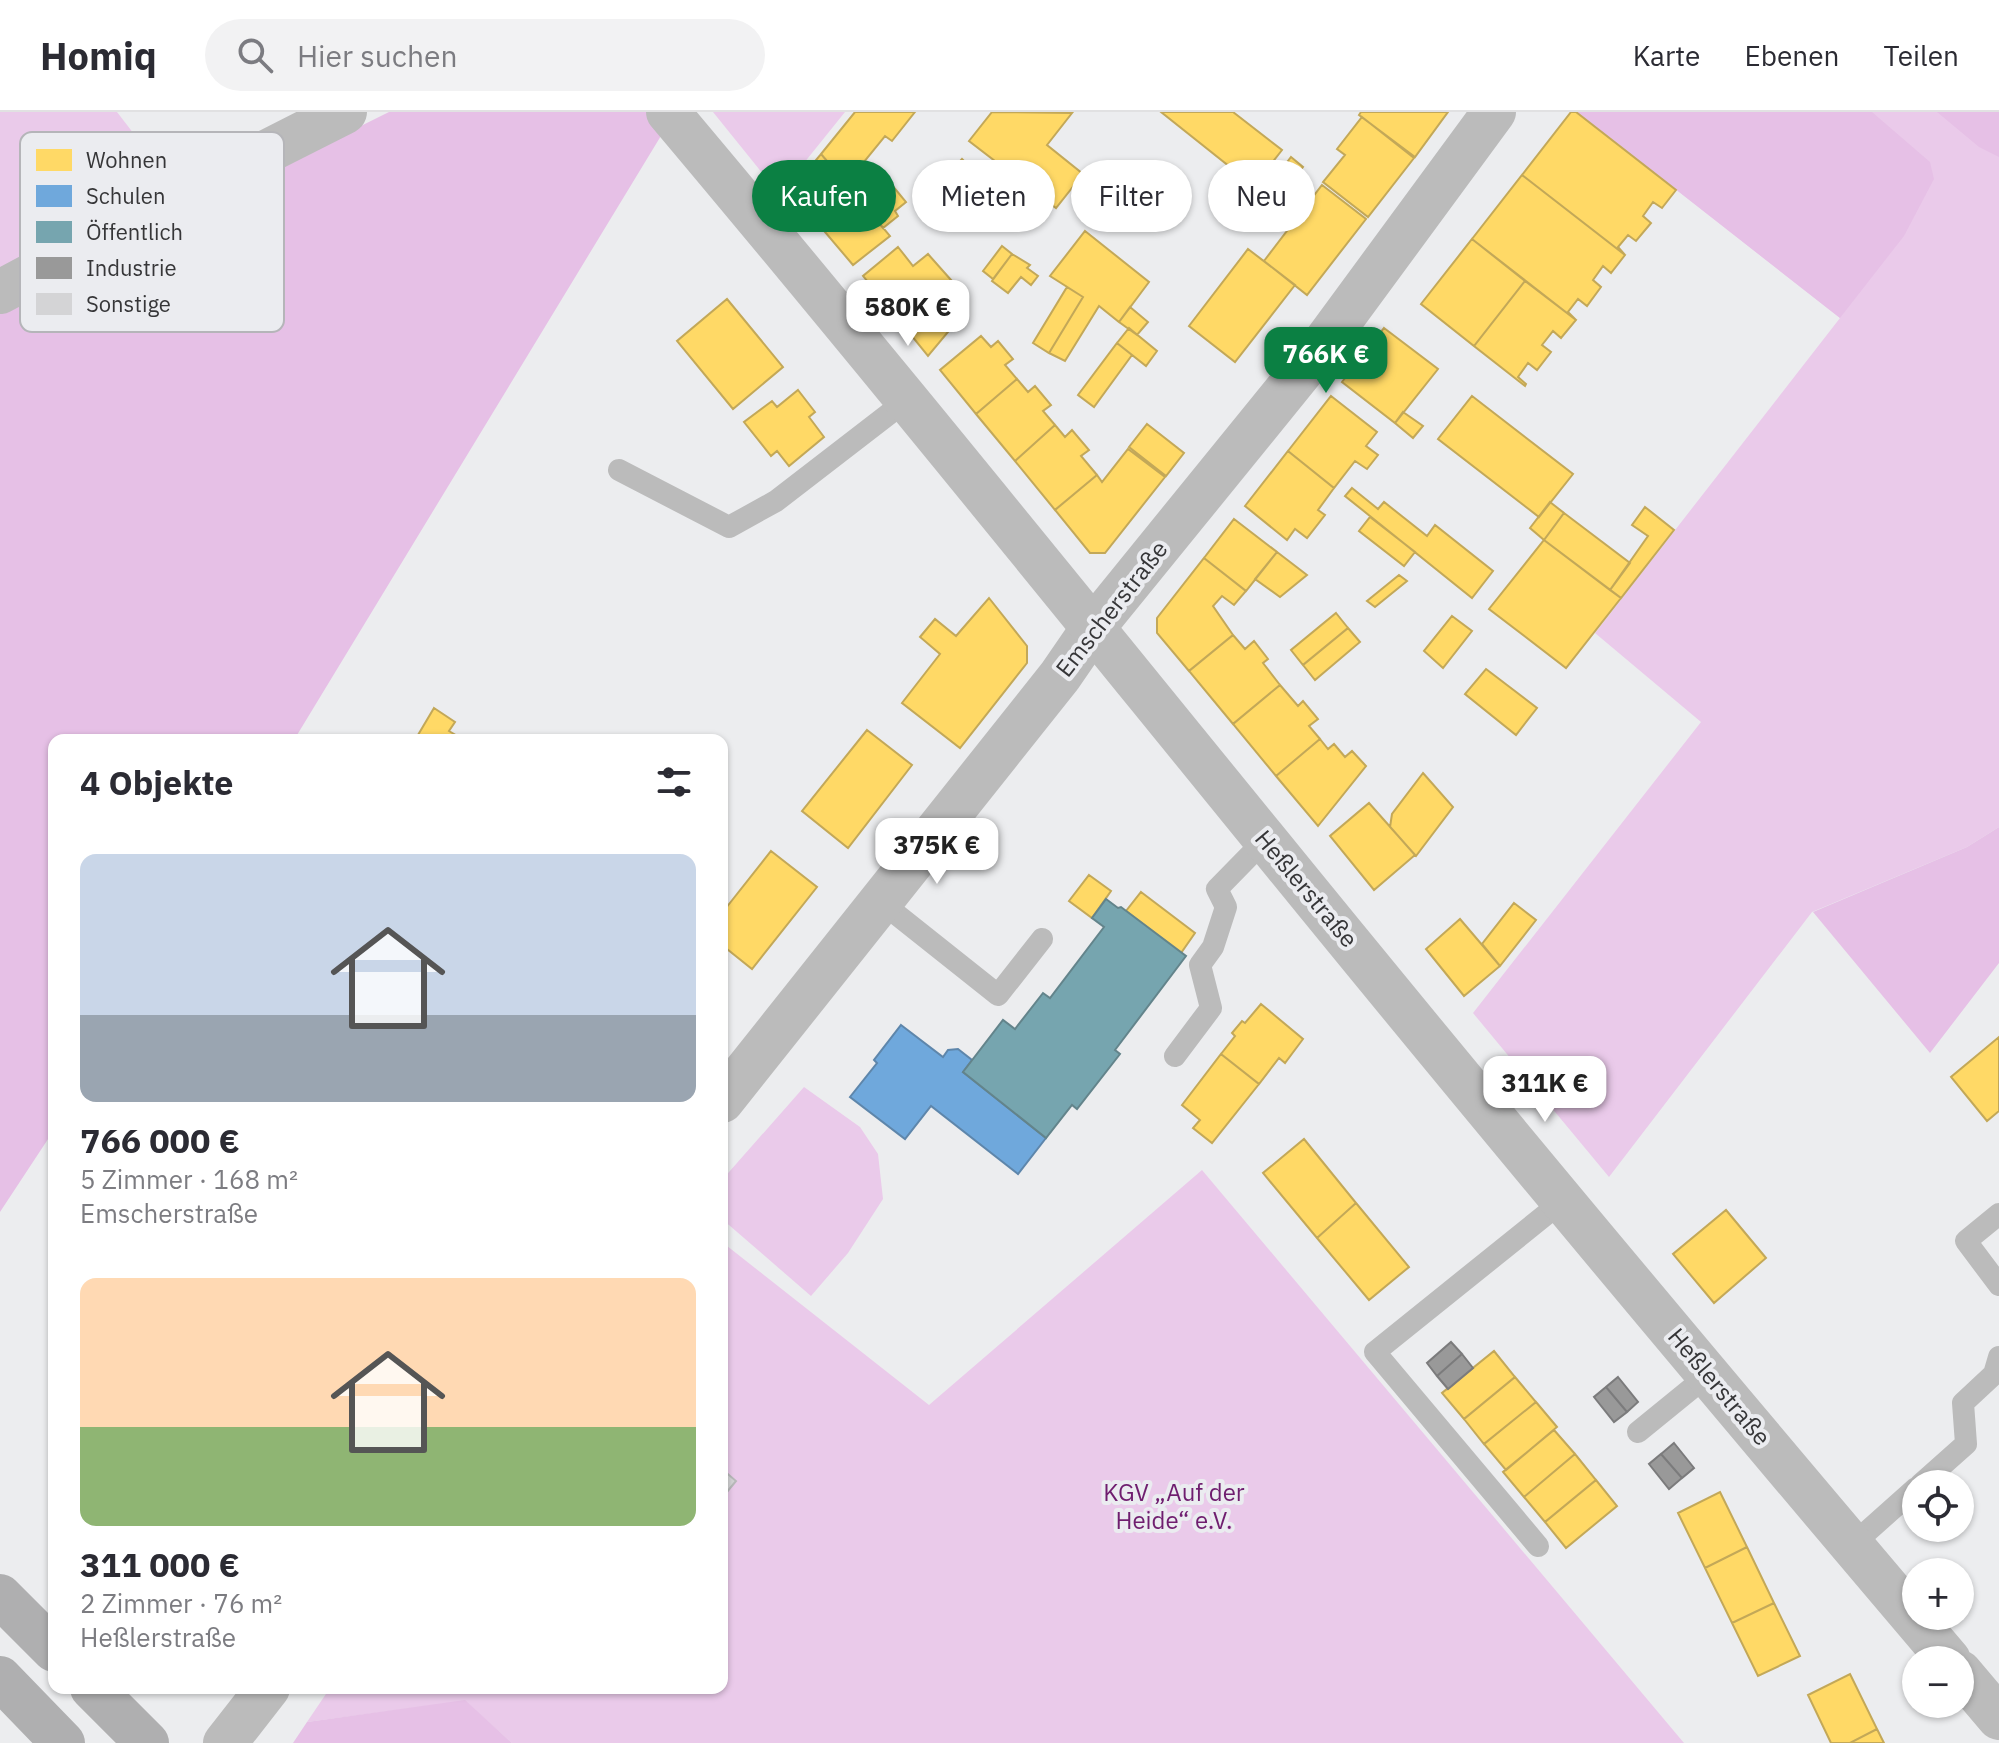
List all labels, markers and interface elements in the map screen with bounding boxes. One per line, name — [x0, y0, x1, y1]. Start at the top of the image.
search box — [205, 19, 765, 91]
text: Homiq — [40, 31, 157, 80]
icon: search — [233, 33, 277, 77]
text: Hier suchen — [297, 36, 457, 75]
text: Karte — [1633, 37, 1700, 74]
text: Ebenen — [1744, 37, 1840, 74]
text: Teilen — [1884, 37, 1959, 74]
legend — [20, 132, 284, 332]
text: Wohnen — [86, 145, 167, 174]
chip: Kaufen — [752, 160, 896, 232]
chip: Mieten — [912, 160, 1055, 232]
chip: Filter — [1071, 160, 1192, 232]
chip: Neu — [1208, 160, 1315, 232]
text: Schulen — [86, 181, 165, 210]
text: Öffentlich — [86, 217, 183, 246]
text: Industrie — [86, 253, 177, 282]
pin: 580K € — [843, 280, 973, 348]
text: Sonstige — [86, 289, 171, 318]
text: 580K € — [864, 289, 952, 323]
pin: 766K € — [1261, 327, 1391, 395]
text: 766K € — [1282, 336, 1370, 370]
street label: Emscherstraße — [1048, 534, 1174, 683]
text: 4 Objekte — [80, 760, 233, 804]
icon: filters — [652, 760, 696, 804]
pin: 375K € — [872, 818, 1002, 886]
street label: Heßlerstraße — [1248, 823, 1365, 954]
text: 375K € — [893, 827, 981, 861]
icon: home — [316, 906, 460, 1050]
pin: 311K € — [1480, 1056, 1610, 1124]
text: 311K € — [1501, 1065, 1589, 1099]
text: 766 000 € — [80, 1118, 240, 1162]
text: 5 Zimmer · 168 m² — [80, 1162, 298, 1196]
text: Emscherstraße — [80, 1196, 258, 1230]
street label: Heßlerstraße — [1661, 1321, 1778, 1452]
icon: home — [316, 1330, 460, 1474]
map controls — [1902, 1470, 1974, 1718]
button: locate — [1902, 1470, 1974, 1542]
park label: KGV „Auf der Heide“ e.V. — [1103, 1476, 1245, 1536]
text: 311 000 € — [80, 1542, 240, 1586]
button: + — [1902, 1558, 1974, 1630]
text: 2 Zimmer · 76 m² — [80, 1586, 282, 1620]
text: Heßlerstraße — [80, 1620, 236, 1654]
button: − — [1902, 1646, 1974, 1718]

